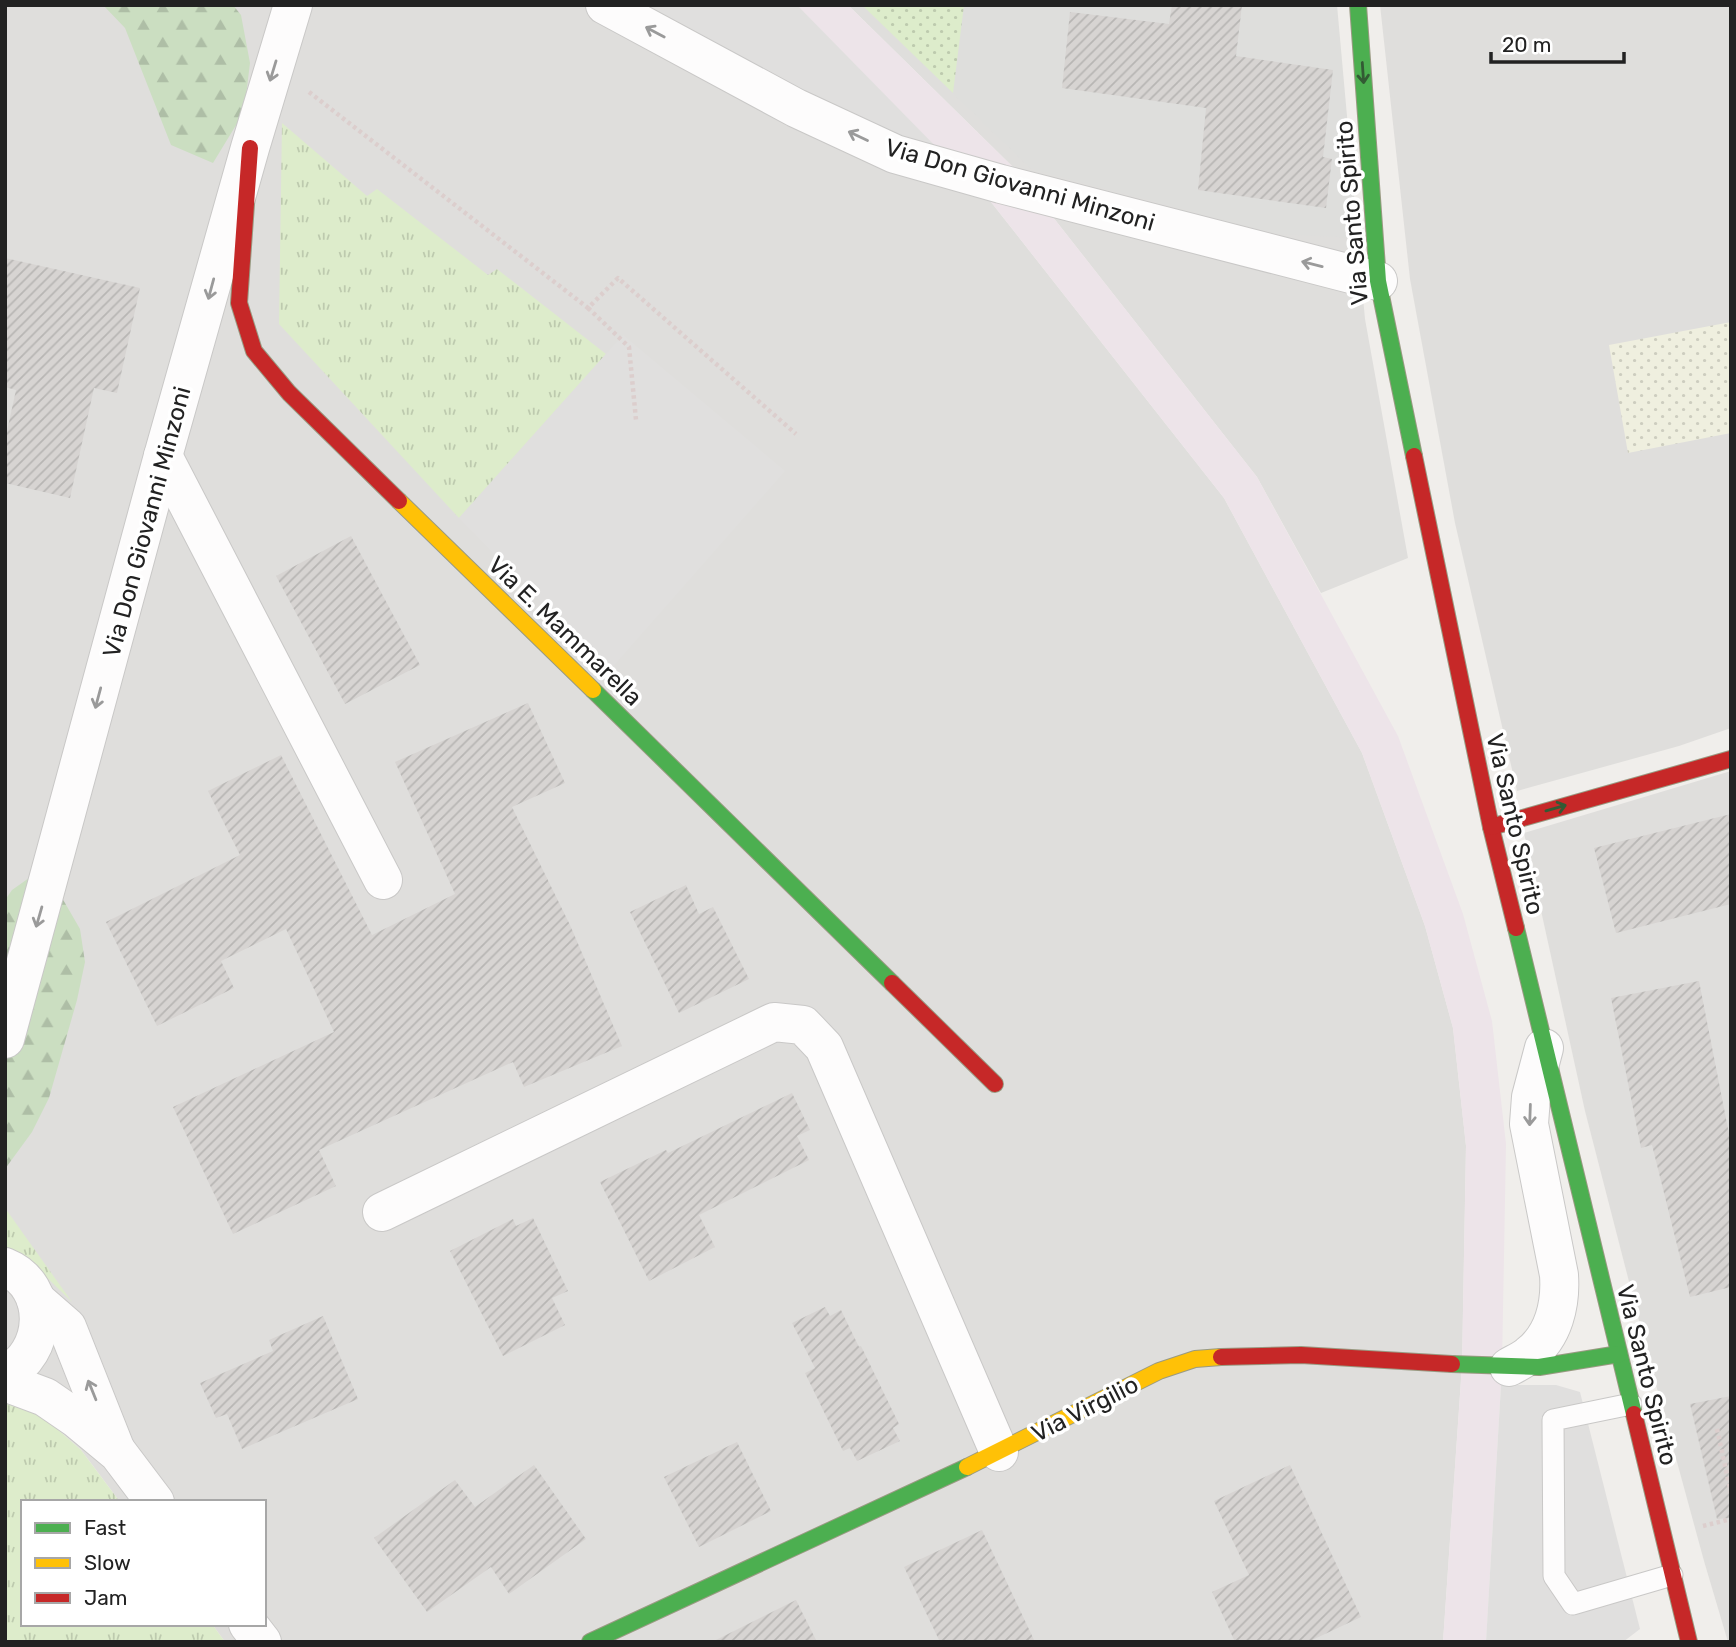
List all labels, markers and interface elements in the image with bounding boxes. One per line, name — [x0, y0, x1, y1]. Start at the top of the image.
scale bar — [1491, 21, 1624, 65]
one-way arrow — [646, 25, 666, 39]
text: 20 m — [1502, 32, 1551, 57]
one-way arrow — [266, 59, 279, 81]
one-way arrow — [1357, 62, 1370, 84]
street label: Via Santo Spirito — [1330, 119, 1374, 307]
one-way arrow — [847, 129, 868, 142]
street label: Via Don Giovanni Minzoni — [882, 133, 1158, 237]
one-way arrow — [1301, 257, 1324, 270]
one-way arrow — [204, 278, 217, 300]
street label: Via Don Giovanni Minzoni — [97, 384, 197, 660]
street label: Via E. Mammarella — [482, 551, 648, 711]
one-way arrow — [91, 687, 104, 709]
street label: Via Santo Spirito — [1481, 731, 1549, 917]
one-way arrow — [1545, 801, 1567, 814]
one-way arrow — [32, 906, 45, 928]
one-way arrow — [1524, 1103, 1537, 1126]
street label: Via Santo Spirito — [1611, 1282, 1683, 1468]
street label: Via Virgilio — [1027, 1370, 1143, 1448]
one-way arrow — [84, 1379, 97, 1401]
legend — [21, 1500, 266, 1626]
text: Fast — [84, 1515, 126, 1540]
text: Slow — [84, 1550, 131, 1575]
text: Jam — [84, 1585, 128, 1610]

